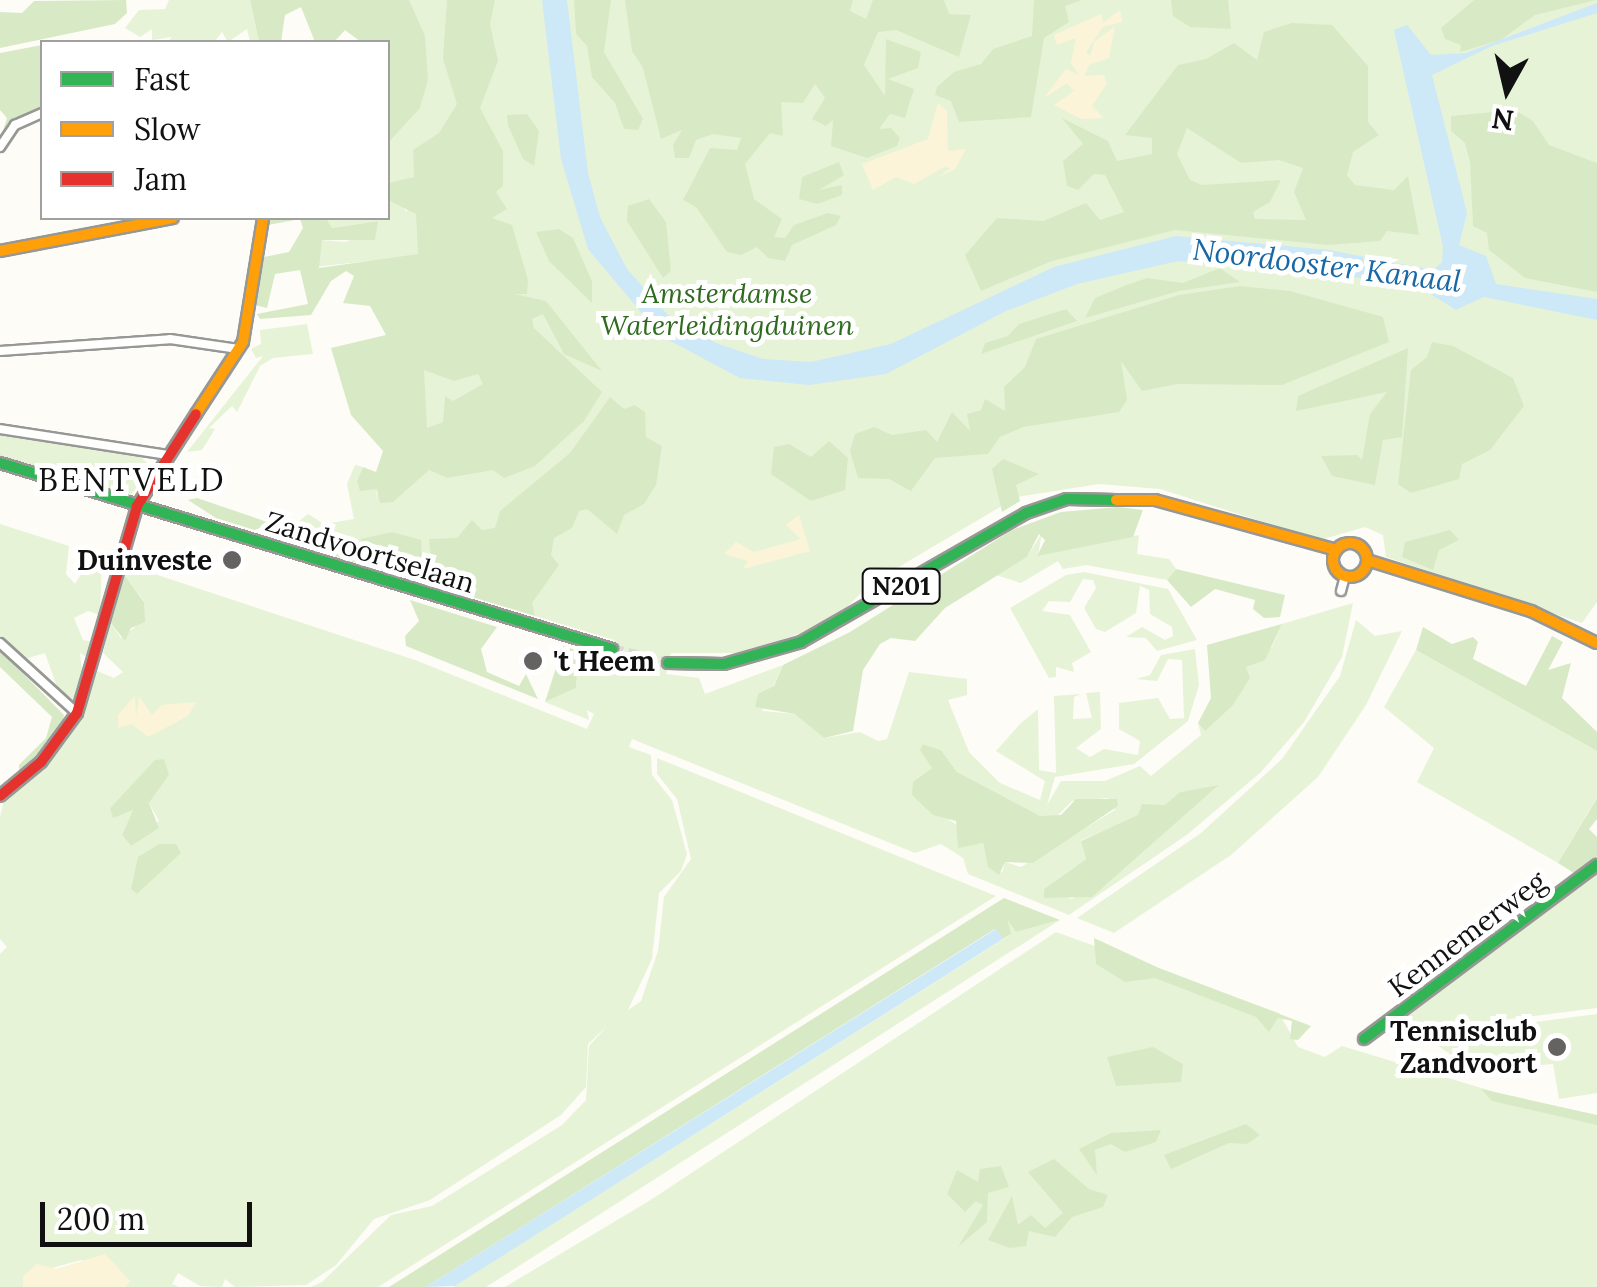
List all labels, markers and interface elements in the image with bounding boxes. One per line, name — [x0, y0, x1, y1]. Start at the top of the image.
legend — [40, 40, 390, 220]
north arrow — [1457, 40, 1557, 140]
text: Fast — [134, 60, 190, 98]
text: N — [1490, 100, 1516, 139]
text: Slow — [134, 110, 200, 148]
text: Jam — [134, 160, 187, 198]
water label: Noordooster Kanaal — [1191, 231, 1463, 299]
park label: Amsterdamse Waterleidingduinen — [600, 276, 854, 342]
district label: BENTVELD — [38, 461, 226, 499]
street label: Zandvoortselaan — [261, 504, 479, 600]
place label: Duinveste — [77, 543, 212, 577]
marker: Duinveste — [221, 549, 243, 571]
road number: N201 — [861, 566, 941, 606]
place label: 't Heem — [553, 644, 655, 678]
marker: 't Heem — [522, 650, 544, 672]
street label: Kennemerweg — [1382, 864, 1552, 1004]
place label: Tennisclub Zandvoort — [1390, 1014, 1537, 1080]
marker: Tennisclub Zandvoort — [1546, 1036, 1568, 1058]
scale bar — [45, 1182, 258, 1244]
text: 200 m — [57, 1200, 145, 1238]

